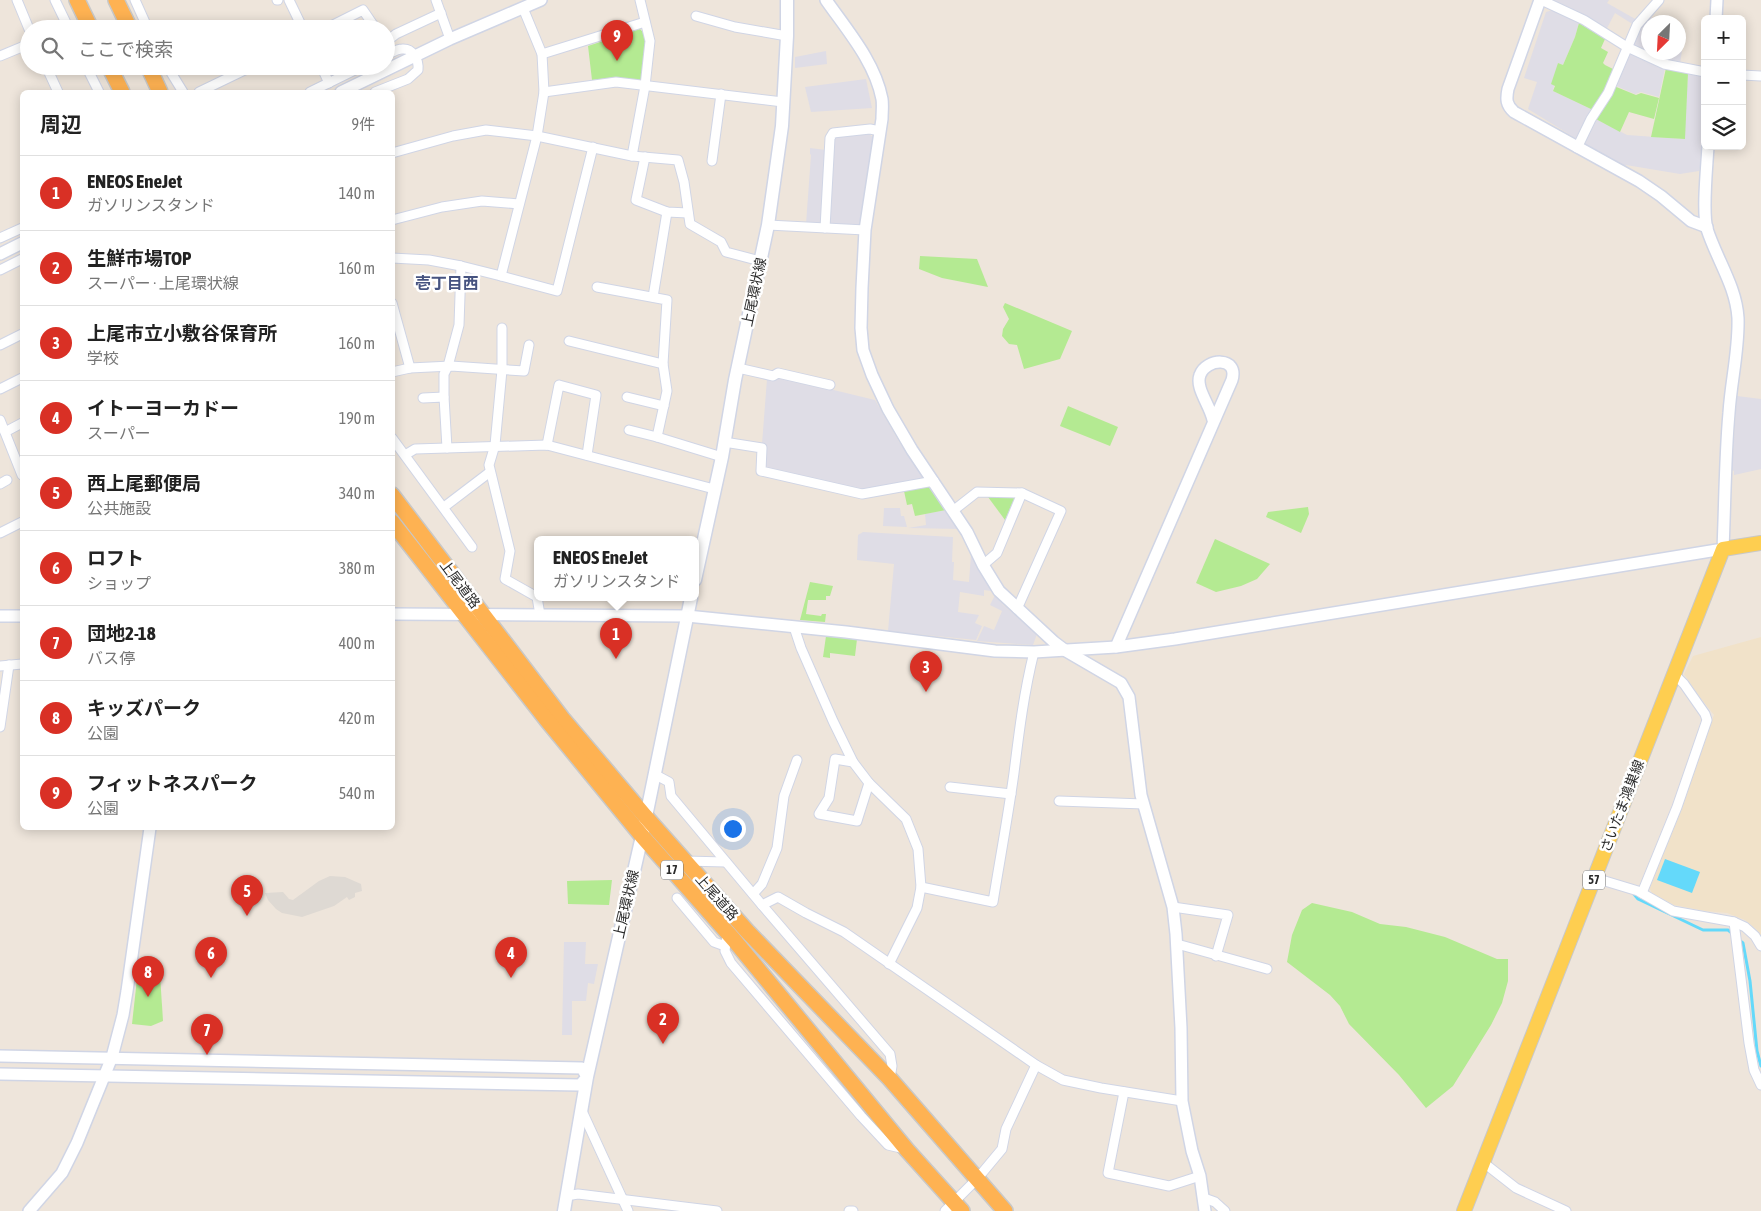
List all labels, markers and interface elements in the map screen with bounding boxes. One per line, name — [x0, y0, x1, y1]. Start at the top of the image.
north arrow — [1641, 15, 1686, 60]
map controls — [1701, 15, 1746, 150]
button: + — [1701, 15, 1746, 60]
search box — [20, 20, 395, 75]
pin: 9 — [601, 20, 633, 61]
icon: search — [38, 34, 66, 62]
text: ここで検索 — [78, 38, 173, 60]
button: − — [1701, 60, 1746, 105]
button: layers — [1701, 105, 1746, 150]
text: 周辺 — [40, 112, 82, 136]
text: 9件 — [351, 115, 375, 133]
text: ENEOS EneJet — [87, 170, 182, 192]
text: 1 — [52, 184, 60, 202]
text: 140 m — [339, 184, 375, 202]
text: ガソリンスタンド — [87, 196, 215, 214]
text: 生鮮市場TOP — [87, 247, 191, 269]
street label: 上尾環状線 — [739, 256, 769, 328]
text: 2 — [52, 259, 60, 277]
text: 160 m — [339, 259, 375, 277]
text: スーパー · 上尾環状線 — [87, 274, 239, 292]
district label: 壱丁目西 — [415, 274, 479, 292]
text: 上尾市立小敷谷保育所 — [87, 322, 277, 344]
text: 3 — [52, 334, 60, 352]
text: 160 m — [339, 334, 375, 352]
text: 学校 — [87, 349, 119, 367]
text: イトーヨーカドー — [87, 397, 239, 419]
text: 4 — [52, 409, 60, 427]
text: 190 m — [339, 409, 375, 427]
text: スーパー — [87, 424, 151, 442]
text: 西上尾郵便局 — [87, 472, 201, 494]
text: 5 — [52, 484, 60, 502]
text: 340 m — [339, 484, 375, 502]
text: 公共施設 — [87, 499, 151, 517]
popup — [534, 536, 699, 601]
text: ENEOS EneJet — [553, 546, 648, 568]
text: ロフト — [87, 547, 144, 569]
street label: 上尾道路 — [437, 557, 483, 611]
text: 6 — [52, 559, 60, 577]
text: 380 m — [339, 559, 375, 577]
text: ガソリンスタンド — [553, 572, 680, 590]
text: ショップ — [87, 574, 151, 592]
pin: 1 — [600, 618, 632, 659]
text: 団地2-18 — [87, 622, 156, 644]
text: 7 — [52, 634, 60, 652]
text: 400 m — [339, 634, 375, 652]
text: バス停 — [87, 649, 135, 667]
pin: 3 — [910, 651, 942, 692]
text: キッズパーク — [87, 697, 201, 719]
text: 8 — [52, 709, 60, 727]
text: 420 m — [339, 709, 375, 727]
text: 公園 — [87, 724, 119, 742]
street label: さいたま鴻巣線 — [1597, 758, 1647, 854]
text: フィットネスパーク — [87, 772, 258, 794]
text: 9 — [52, 784, 60, 802]
text: 540 m — [339, 784, 375, 802]
text: 公園 — [87, 799, 119, 817]
your location — [720, 816, 746, 842]
road number: 17 — [661, 860, 683, 880]
street label: 上尾環状線 — [610, 868, 642, 940]
road number: 57 — [1583, 870, 1605, 890]
street label: 上尾道路 — [693, 871, 741, 923]
pin: 5 — [231, 875, 263, 916]
pin: 6 — [195, 937, 227, 978]
pin: 4 — [495, 937, 527, 978]
pin: 8 — [132, 956, 164, 997]
pin: 2 — [647, 1003, 679, 1044]
pin: 7 — [191, 1014, 223, 1055]

